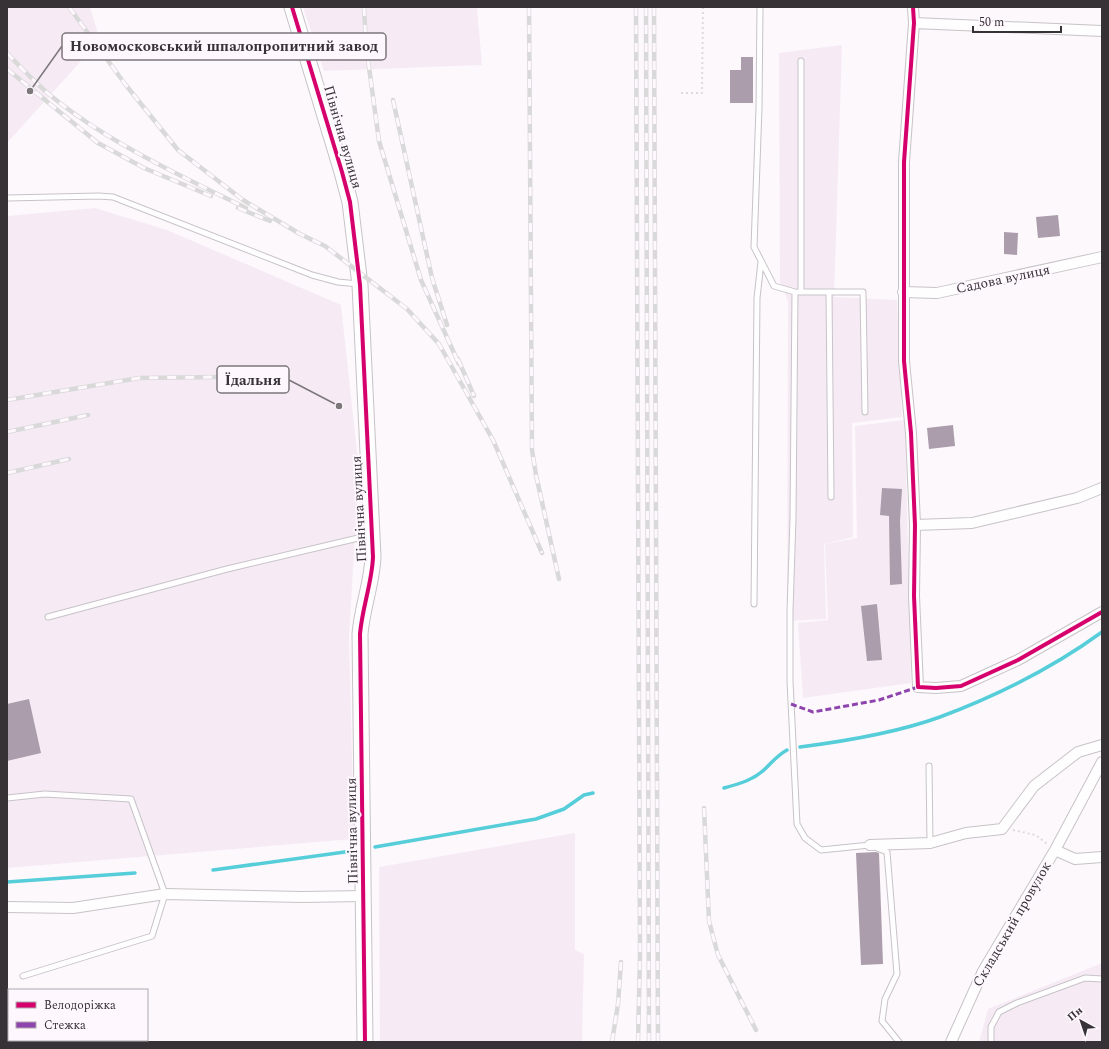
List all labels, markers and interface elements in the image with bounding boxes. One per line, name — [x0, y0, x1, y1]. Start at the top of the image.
scale bar — [973, 8, 1061, 34]
text: 50 m — [979, 13, 1004, 32]
callout: Новомосковський шпалопропитний завод — [62, 33, 386, 60]
text: Новомосковський шпалопропитний завод — [70, 35, 378, 58]
street label: Північна вулиця — [318, 83, 368, 191]
street label: Садова вулиця — [954, 259, 1052, 299]
callout: Їдальня — [217, 366, 289, 393]
text: Їдальня — [225, 369, 281, 392]
street label: Північна вулиця — [346, 455, 372, 563]
street label: Північна вулиця — [341, 777, 363, 885]
street label: Складський провулок — [967, 857, 1057, 991]
legend — [8, 989, 148, 1041]
text: Велодоріжка — [44, 996, 116, 1015]
north arrow — [1061, 1001, 1101, 1041]
text: Пн — [1063, 1002, 1086, 1025]
text: Стежка — [44, 1016, 86, 1035]

